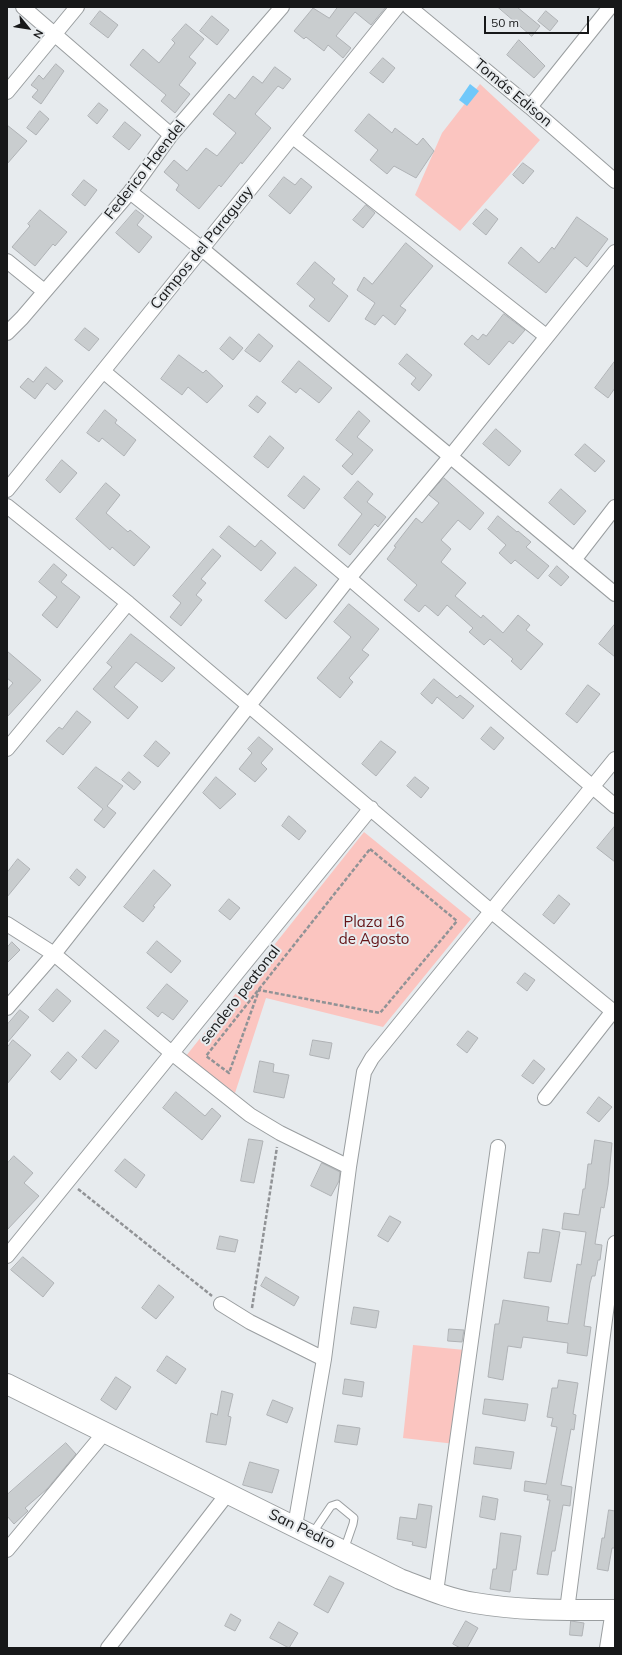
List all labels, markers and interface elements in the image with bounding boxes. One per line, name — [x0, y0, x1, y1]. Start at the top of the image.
north arrow — [8, 8, 48, 48]
scale bar — [486, 8, 591, 34]
text: 50 m — [491, 15, 519, 30]
text: N — [30, 27, 47, 41]
street label: Tomás Edison — [470, 55, 556, 131]
street label: Federico Haendel — [101, 117, 189, 223]
street label: Campos del Paraguay — [147, 183, 257, 313]
park label: Plaza 16 de Agosto — [339, 913, 409, 948]
street label: sendero peatonal — [196, 942, 284, 1048]
street label: San Pedro — [266, 1505, 338, 1553]

